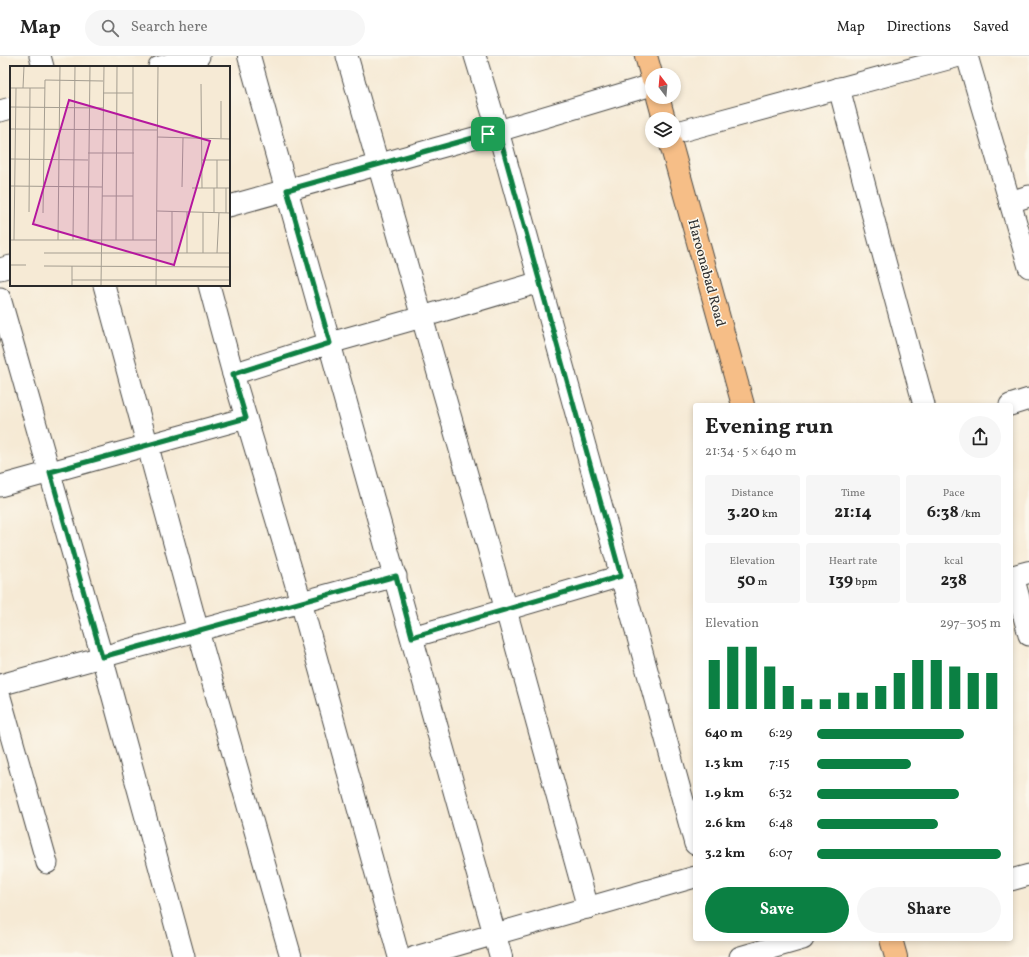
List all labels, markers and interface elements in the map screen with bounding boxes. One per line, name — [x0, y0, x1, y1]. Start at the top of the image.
search box — [85, 10, 365, 46]
text: Map — [20, 15, 61, 41]
icon: search — [99, 17, 121, 39]
text: Search here — [131, 17, 208, 38]
text: Map — [837, 18, 865, 37]
text: Directions — [887, 18, 951, 37]
text: Saved — [973, 18, 1009, 37]
inset map — [10, 66, 230, 286]
north arrow — [645, 68, 681, 104]
map controls — [645, 68, 681, 148]
button: layers — [645, 112, 681, 148]
pin — [471, 117, 505, 151]
icon: arrive — [477, 123, 499, 145]
street label: Haroonabad Road — [683, 217, 730, 329]
text: Evening run — [705, 412, 834, 443]
button: share — [959, 416, 1001, 458]
text: 21:34 · 5 × 640 m — [705, 443, 796, 461]
text: Distance — [731, 486, 773, 501]
text: Time — [841, 486, 865, 501]
text: Pace — [943, 486, 965, 501]
text: 3.20 — [727, 501, 760, 524]
text: 21:14 — [834, 501, 872, 524]
text: 6:38 — [927, 501, 959, 524]
text: km — [760, 507, 778, 522]
text: /km — [959, 507, 981, 522]
text: Elevation — [729, 554, 775, 569]
text: Heart rate — [829, 554, 877, 569]
text: kcal — [944, 554, 963, 569]
text: 50 — [737, 569, 756, 592]
text: 139 — [829, 569, 853, 592]
text: 238 — [940, 569, 967, 592]
text: m — [756, 575, 768, 590]
text: bpm — [853, 575, 877, 590]
text: Elevation — [705, 615, 759, 633]
text: 297–305 m — [940, 615, 1001, 633]
text: 640 m — [705, 725, 743, 743]
text: 6:29 — [769, 725, 792, 743]
text: 1.3 km — [705, 755, 743, 773]
text: 7:15 — [769, 755, 790, 773]
text: 1.9 km — [705, 785, 744, 803]
text: 6:32 — [769, 785, 792, 803]
text: 2.6 km — [705, 815, 746, 833]
text: 6:48 — [769, 815, 793, 833]
text: 3.2 km — [705, 845, 745, 863]
text: 6:07 — [769, 845, 793, 863]
button: Save — [705, 887, 849, 933]
button: Share — [857, 887, 1001, 933]

